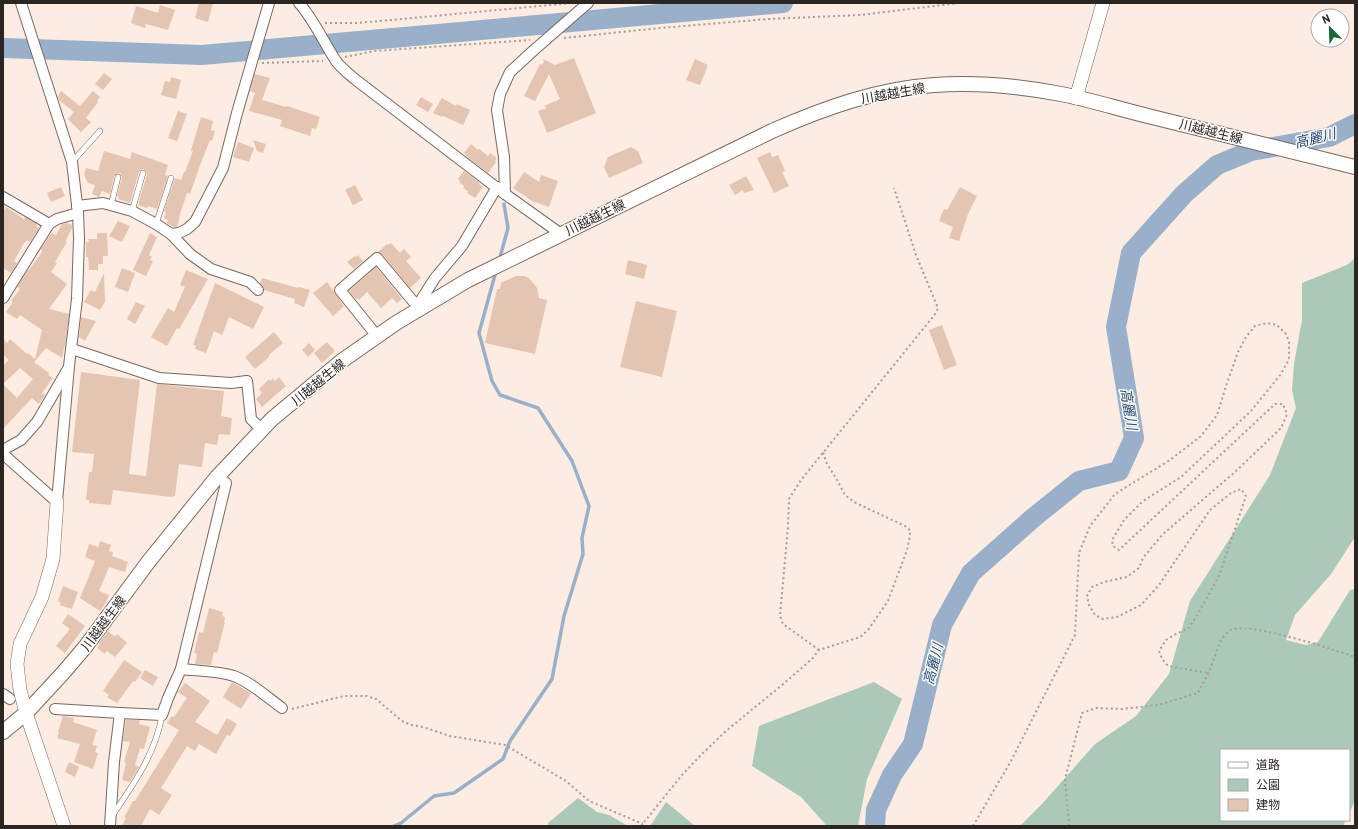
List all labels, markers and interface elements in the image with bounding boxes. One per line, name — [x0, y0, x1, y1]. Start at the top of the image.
north arrow — [1310, 8, 1350, 48]
text: N — [1320, 11, 1332, 26]
street label: 川越越生線 — [860, 79, 926, 107]
street label: 川越越生線 — [1178, 115, 1244, 147]
water label: 高麗川 — [1292, 124, 1339, 151]
street label: 川越越生線 — [562, 196, 628, 238]
street label: 川越越生線 — [288, 355, 348, 409]
water label: 高麗川 — [1118, 387, 1141, 433]
street label: 川越越生線 — [77, 592, 129, 654]
water label: 高麗川 — [919, 640, 946, 686]
legend — [1220, 749, 1350, 821]
text: 道路 — [1256, 757, 1280, 771]
text: 公園 — [1256, 777, 1280, 791]
text: 建物 — [1256, 797, 1280, 811]

